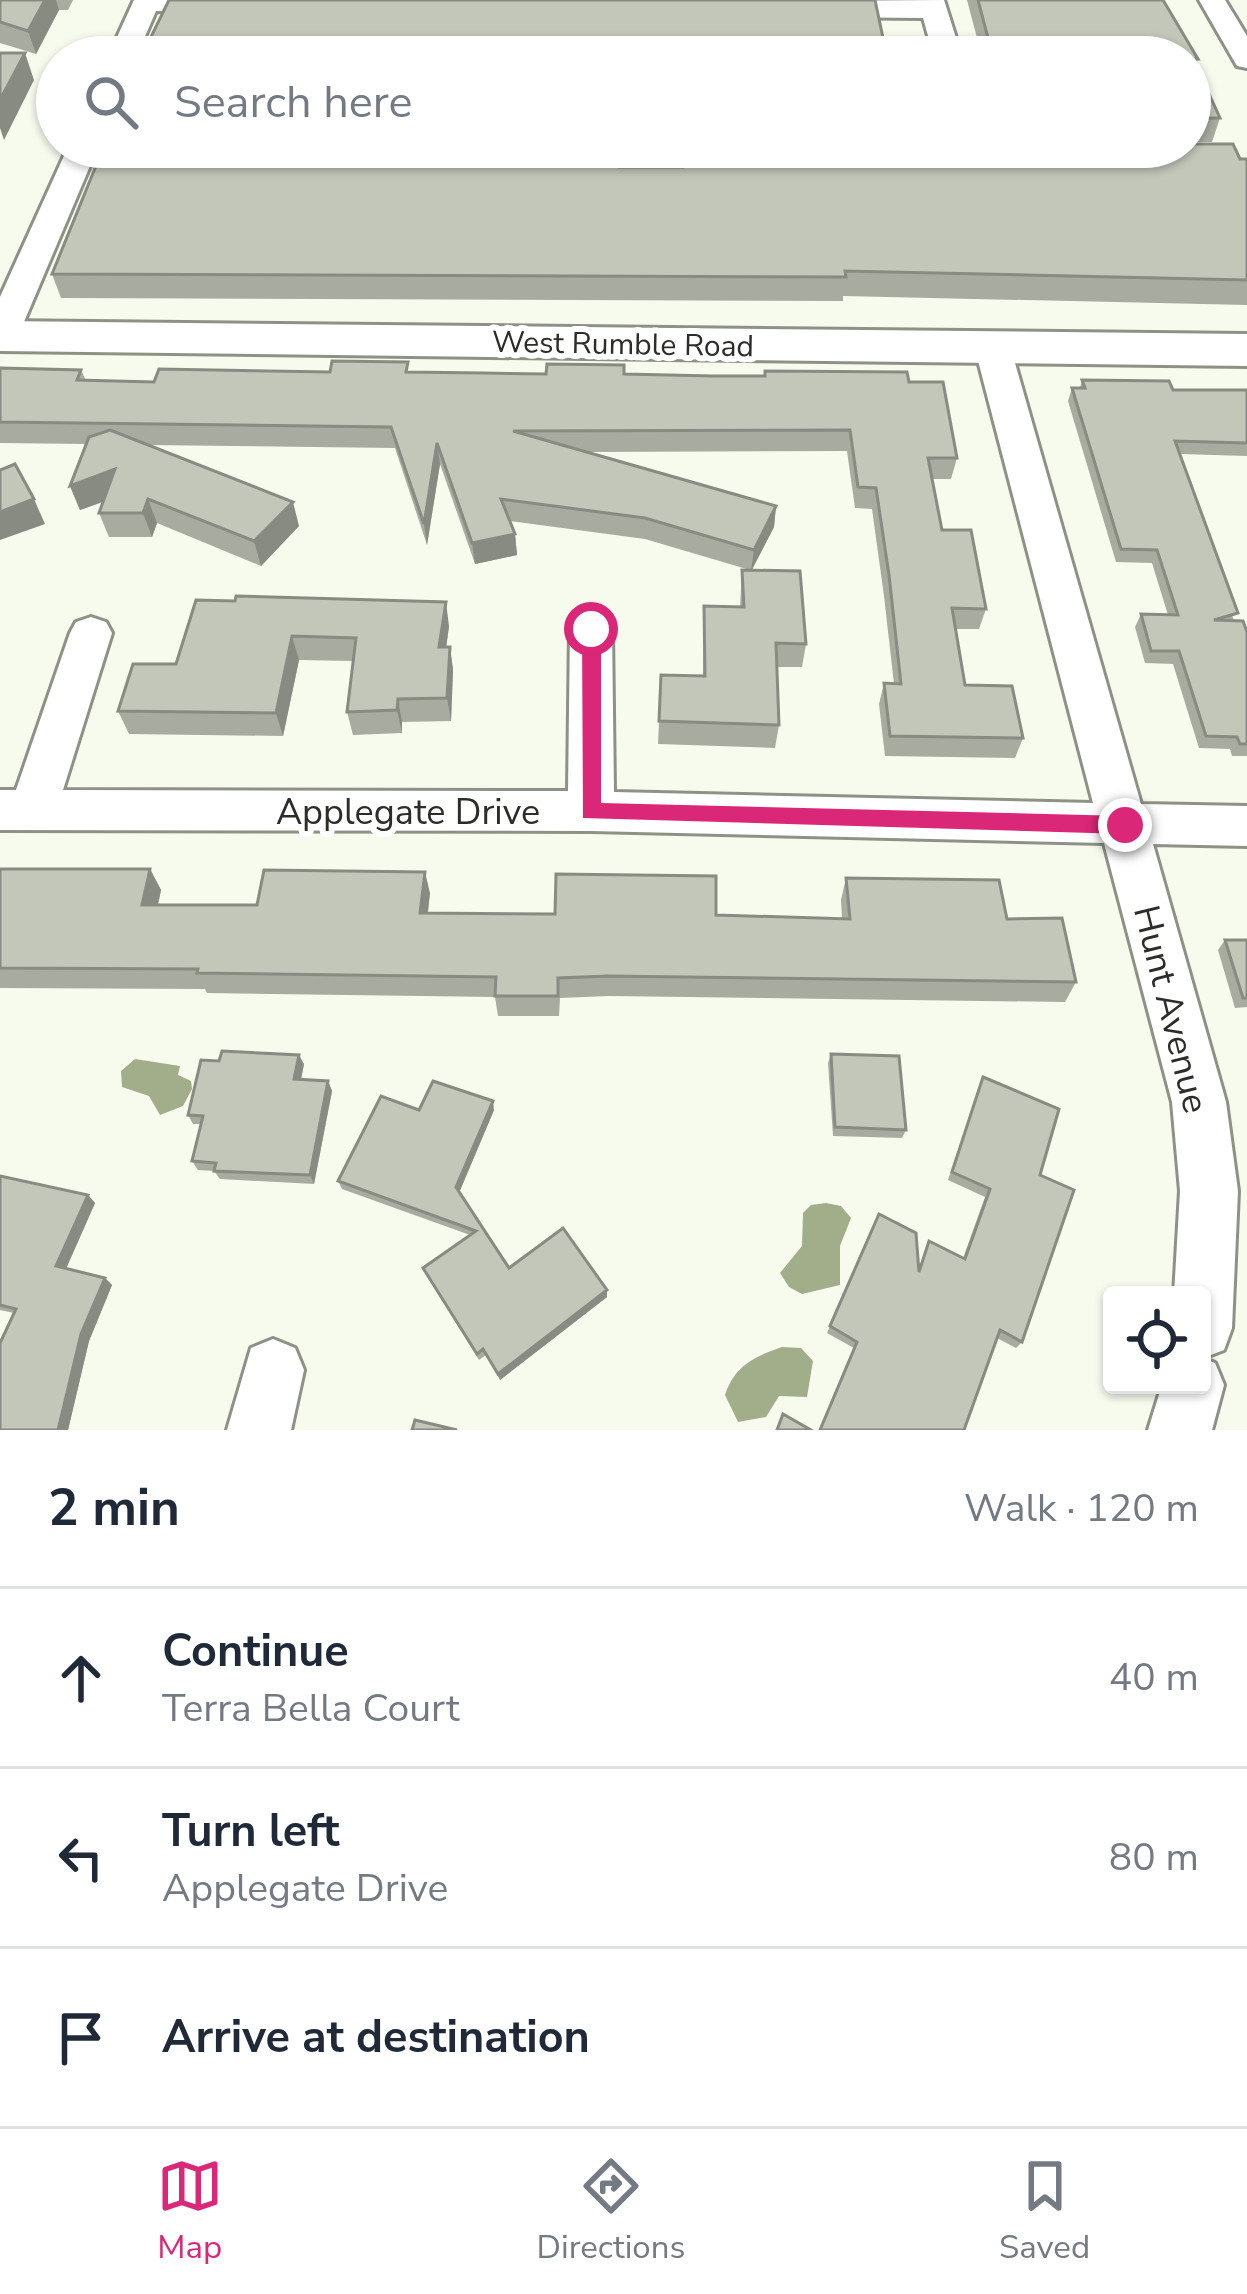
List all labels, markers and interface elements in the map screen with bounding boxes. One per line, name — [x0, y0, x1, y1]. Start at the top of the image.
search box — [36, 36, 1211, 168]
icon: search — [78, 69, 144, 135]
text: Search here — [174, 72, 413, 133]
street label: West Rumble Road — [492, 322, 754, 367]
route start — [564, 602, 618, 656]
street label: Applegate Drive — [276, 788, 540, 837]
route end — [1098, 798, 1152, 852]
street label: Hunt Avenue — [1121, 900, 1220, 1118]
map controls — [1103, 1286, 1211, 1394]
button: locate — [1103, 1286, 1211, 1394]
text: 2 min — [48, 1473, 180, 1543]
text: Walk · 120 m — [964, 1482, 1199, 1535]
text: Continue — [162, 1621, 349, 1682]
icon: ahead — [48, 1645, 114, 1711]
text: 40 m — [1109, 1651, 1199, 1704]
text: Terra Bella Court — [162, 1682, 460, 1735]
text: Turn left — [162, 1801, 340, 1862]
icon: left — [48, 1825, 114, 1891]
text: 80 m — [1109, 1831, 1199, 1884]
text: Applegate Drive — [162, 1862, 448, 1915]
icon: arrive — [48, 2005, 114, 2071]
text: Arrive at destination — [162, 2007, 590, 2068]
tab: Map — [157, 2153, 223, 2270]
tab: Directions — [537, 2153, 685, 2270]
tab: Saved — [999, 2153, 1090, 2270]

